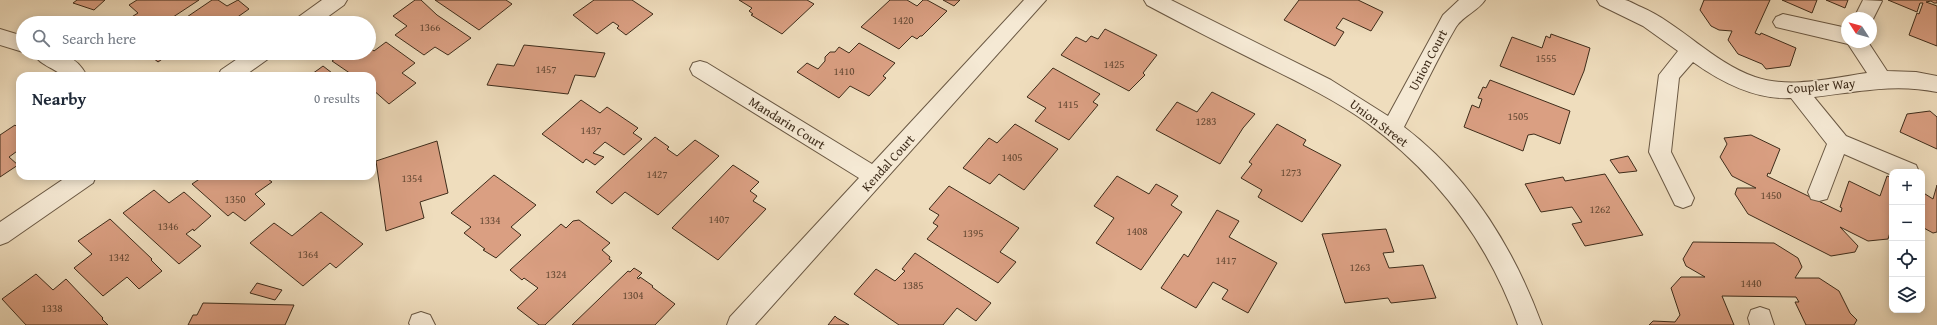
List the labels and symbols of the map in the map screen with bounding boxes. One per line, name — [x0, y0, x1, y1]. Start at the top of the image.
house number: 1420 — [892, 12, 914, 28]
north arrow — [1841, 12, 1877, 48]
house number: 1366 — [419, 19, 441, 35]
street label: Union Court — [1404, 26, 1452, 94]
house number: 1555 — [1535, 50, 1557, 66]
house number: 1425 — [1103, 56, 1125, 72]
house number: 1457 — [535, 61, 557, 77]
house number: 1410 — [833, 63, 855, 79]
street label: Coupler Way — [1786, 73, 1857, 98]
street label: Mandarin Court — [745, 92, 829, 154]
street label: Union Street — [1346, 95, 1413, 152]
house number: 1415 — [1057, 96, 1079, 112]
house number: 1505 — [1507, 108, 1529, 124]
house number: 1283 — [1195, 113, 1217, 129]
house number: 1437 — [580, 122, 602, 138]
street label: Kendal Court — [857, 130, 919, 196]
house number: 1405 — [1001, 149, 1023, 165]
house number: 1273 — [1280, 164, 1302, 180]
house number: 1427 — [646, 166, 668, 182]
house number: 1354 — [401, 170, 423, 186]
house number: 1450 — [1760, 187, 1782, 203]
house number: 1350 — [224, 191, 246, 207]
house number: 1262 — [1589, 201, 1611, 217]
house number: 1407 — [708, 211, 730, 227]
house number: 1334 — [479, 212, 501, 228]
house number: 1346 — [157, 218, 179, 234]
house number: 1408 — [1126, 223, 1148, 239]
house number: 1395 — [962, 225, 984, 241]
house number: 1364 — [297, 246, 319, 262]
house number: 1342 — [108, 249, 130, 265]
house number: 1417 — [1215, 252, 1237, 268]
house number: 1263 — [1349, 259, 1371, 275]
house number: 1324 — [545, 266, 567, 282]
house number: 1440 — [1740, 275, 1762, 291]
house number: 1385 — [902, 277, 924, 293]
house number: 1304 — [622, 287, 644, 303]
house number: 1338 — [41, 300, 63, 316]

